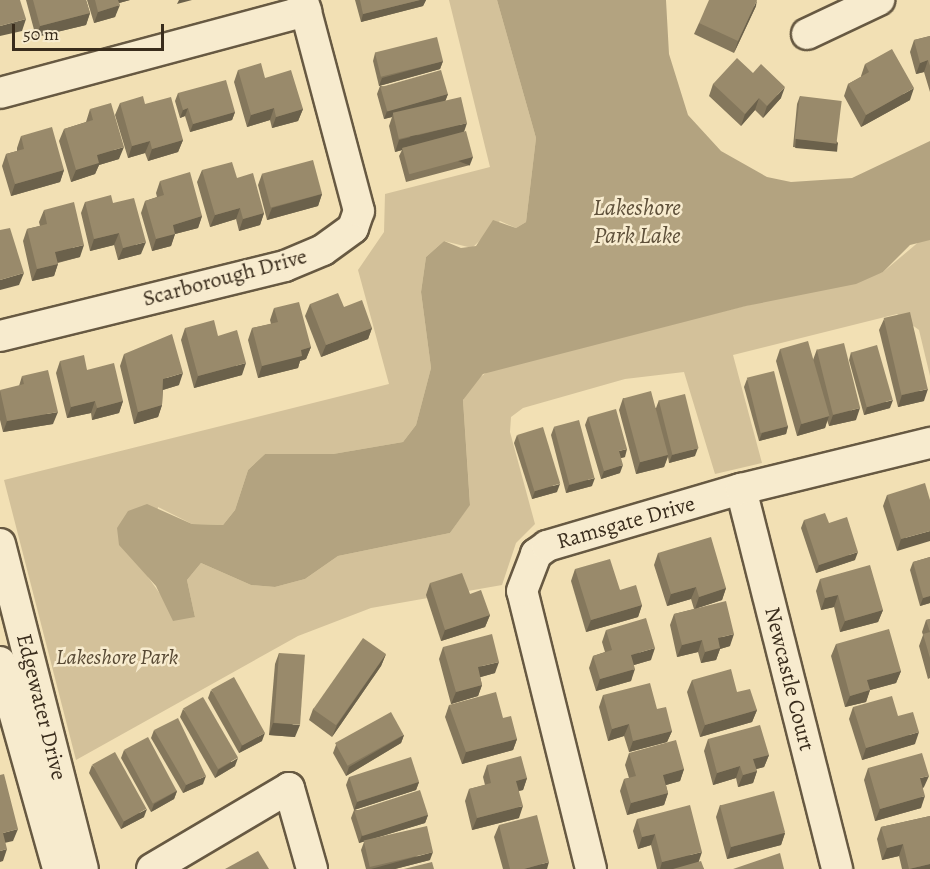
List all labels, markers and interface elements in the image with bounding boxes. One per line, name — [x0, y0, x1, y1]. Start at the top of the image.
scale bar — [15, 12, 166, 50]
text: 50 m — [23, 22, 59, 46]
water label: Lakeshore Park Lake — [593, 194, 681, 250]
street label: Scarborough Drive — [140, 243, 310, 313]
street label: Ramsgate Drive — [554, 491, 698, 555]
street label: Newcastle Court — [758, 604, 820, 754]
street label: Edgewater Drive — [10, 631, 72, 783]
park label: Lakeshore Park — [56, 645, 178, 671]

